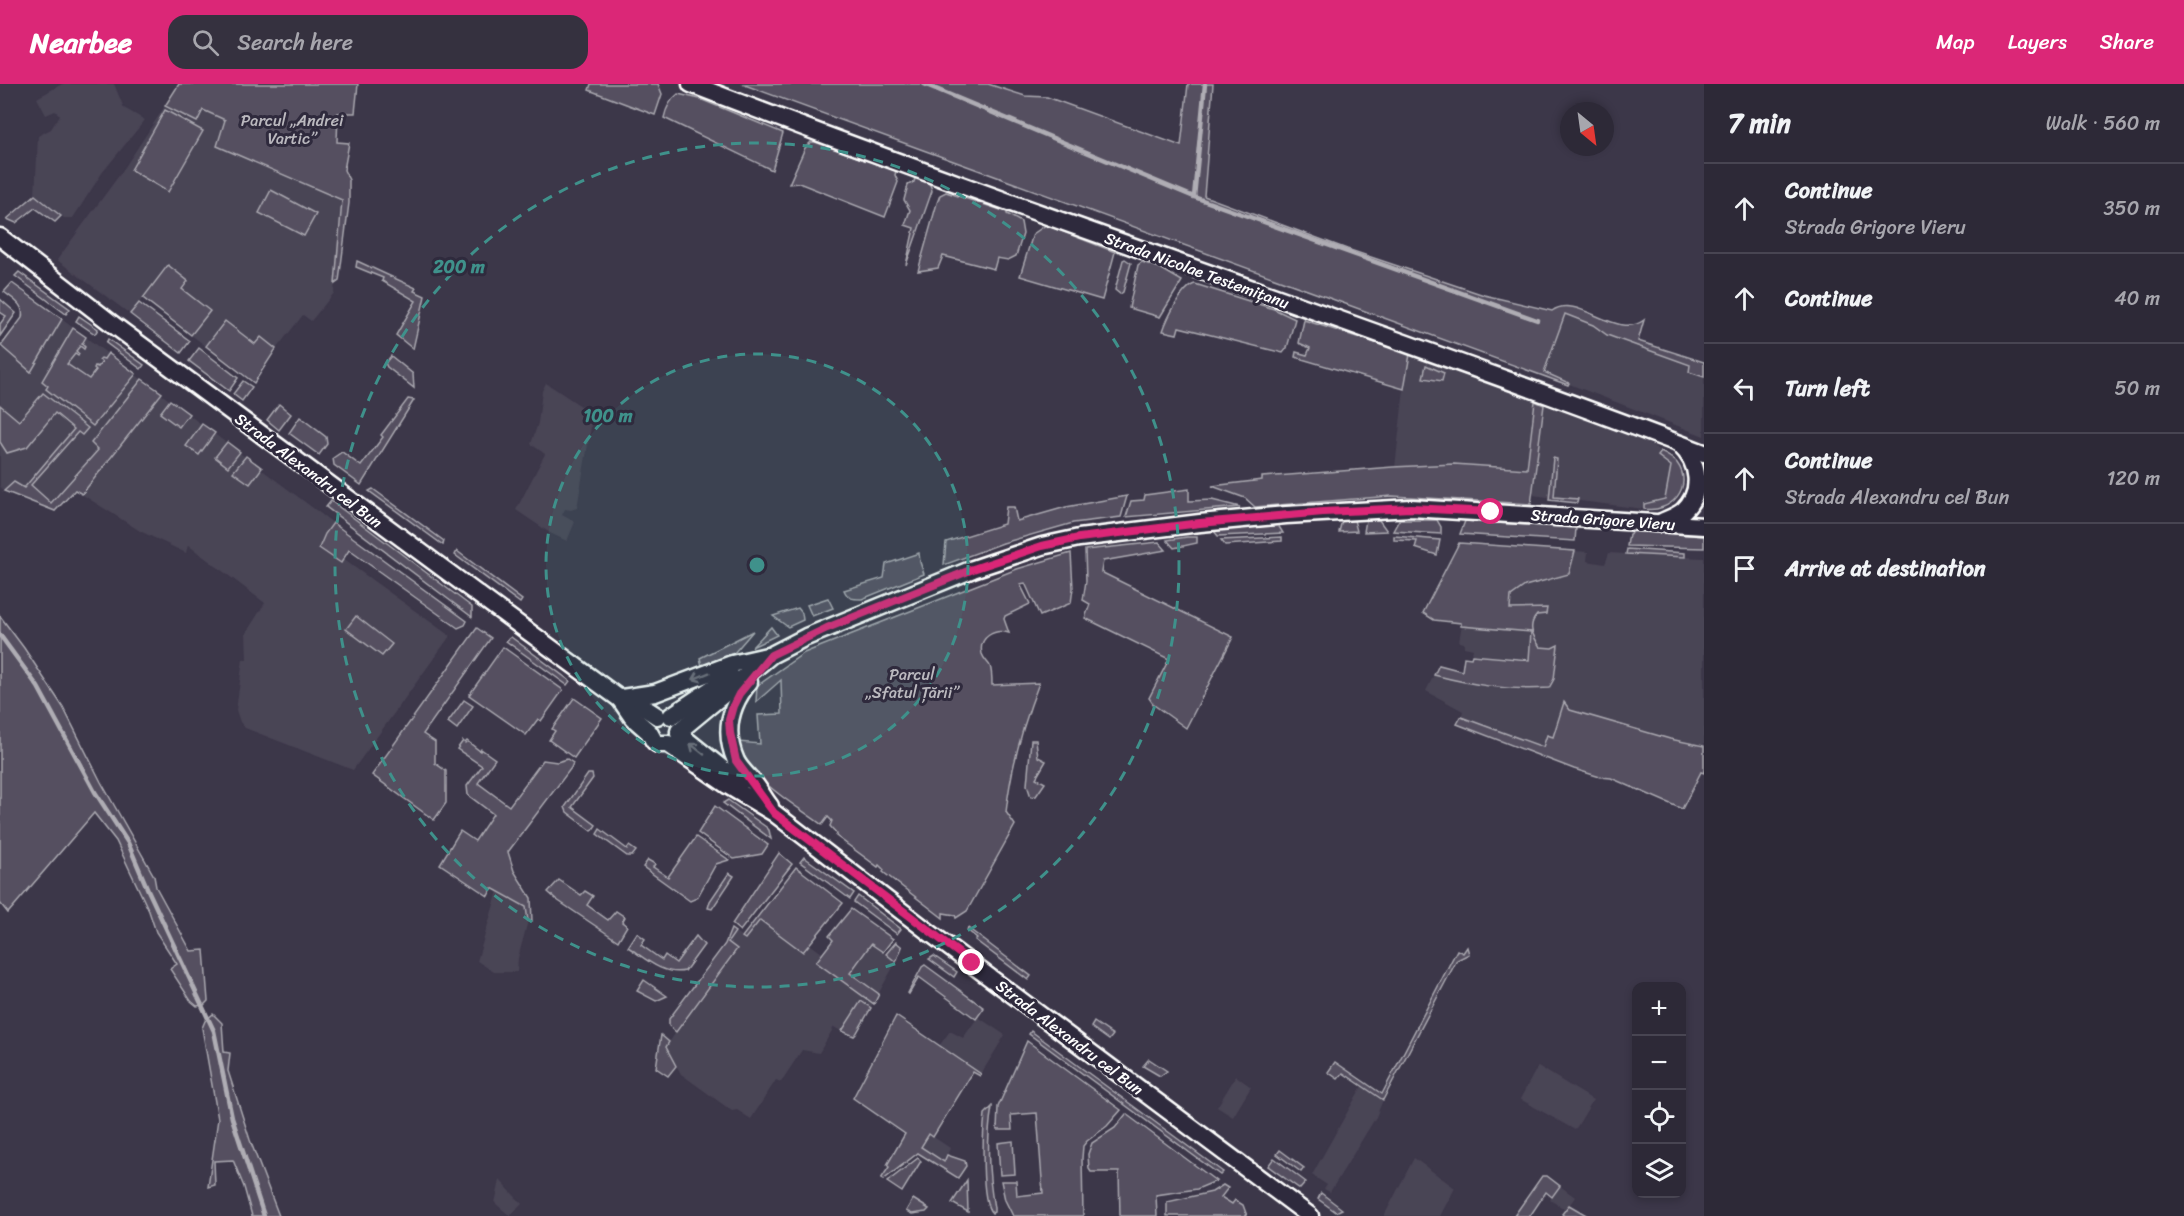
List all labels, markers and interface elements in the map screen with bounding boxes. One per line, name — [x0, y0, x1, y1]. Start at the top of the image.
search box — [168, 15, 588, 69]
text: Nearbee — [30, 18, 132, 67]
text: Search here — [237, 23, 353, 62]
text: Map — [1936, 23, 1975, 61]
text: Layers — [2008, 23, 2067, 61]
text: Share — [2100, 23, 2154, 61]
icon: search — [189, 26, 222, 59]
text: 7 min — [1728, 100, 1791, 146]
north arrow — [1560, 102, 1614, 156]
park label: Parcul „Andrei Vartic” — [241, 106, 344, 153]
text: Walk · 560 m — [2046, 106, 2160, 141]
text: Continue — [1785, 171, 1873, 210]
text: 350 m — [2104, 191, 2160, 226]
icon: ahead — [1728, 192, 1761, 225]
text: Strada Grigore Vieru — [1785, 210, 1966, 245]
street label: Strada Nicolae Testemițanu — [1100, 224, 1294, 318]
text: 200 m — [432, 251, 485, 283]
text: Continue — [1785, 279, 1873, 318]
text: 40 m — [2114, 281, 2160, 316]
icon: ahead — [1728, 282, 1761, 315]
text: Turn left — [1785, 369, 1870, 408]
text: 50 m — [2115, 371, 2160, 406]
icon: left — [1728, 372, 1761, 405]
text: 100 m — [584, 400, 633, 432]
street label: Strada Alexandru cel Bun — [228, 405, 389, 536]
text: Continue — [1785, 441, 1873, 480]
text: 120 m — [2107, 461, 2160, 496]
icon: ahead — [1728, 462, 1761, 495]
text: Strada Alexandru cel Bun — [1785, 480, 2009, 515]
route start — [1477, 498, 1503, 524]
street label: Strada Grigore Vieru — [1530, 500, 1677, 539]
text: Arrive at destination — [1785, 549, 1986, 588]
icon: arrive — [1728, 552, 1761, 585]
centre of rings — [747, 555, 767, 575]
park label: Parcul „Sfatul Țării” — [864, 660, 960, 707]
one-way arrow — [693, 672, 711, 683]
one-way arrow — [690, 742, 706, 755]
route end — [958, 949, 984, 975]
street label: Strada Alexandru cel Bun — [989, 972, 1150, 1103]
map controls — [1632, 982, 1686, 1198]
button: + — [1632, 982, 1686, 1036]
button: − — [1632, 1036, 1686, 1090]
button: locate — [1632, 1090, 1686, 1144]
button: layers — [1632, 1144, 1686, 1198]

